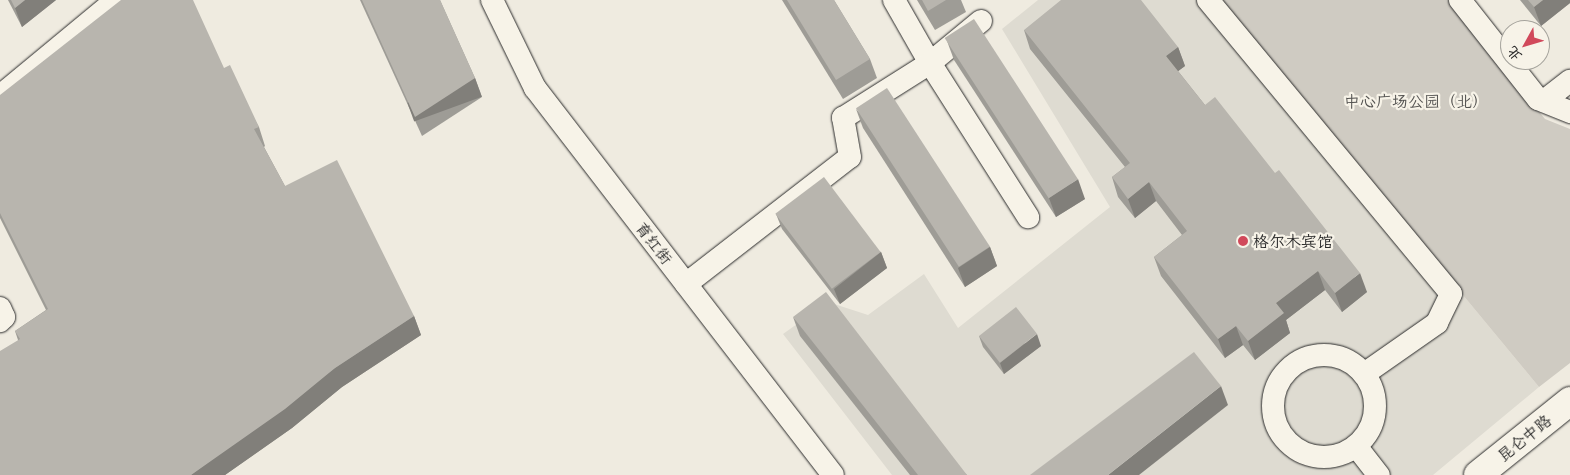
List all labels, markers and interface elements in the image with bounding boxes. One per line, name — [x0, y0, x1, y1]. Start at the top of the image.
north arrow — [1500, 20, 1550, 70]
text: 北 — [1502, 43, 1526, 66]
park label: 中心广场公园（北） — [1344, 91, 1488, 111]
street label: 育红街 — [632, 218, 676, 268]
place label: 格尔木宾馆 — [1253, 231, 1333, 251]
marker: 格尔木宾馆 — [1237, 235, 1249, 247]
street label: 昆仑中路 — [1493, 410, 1555, 466]

